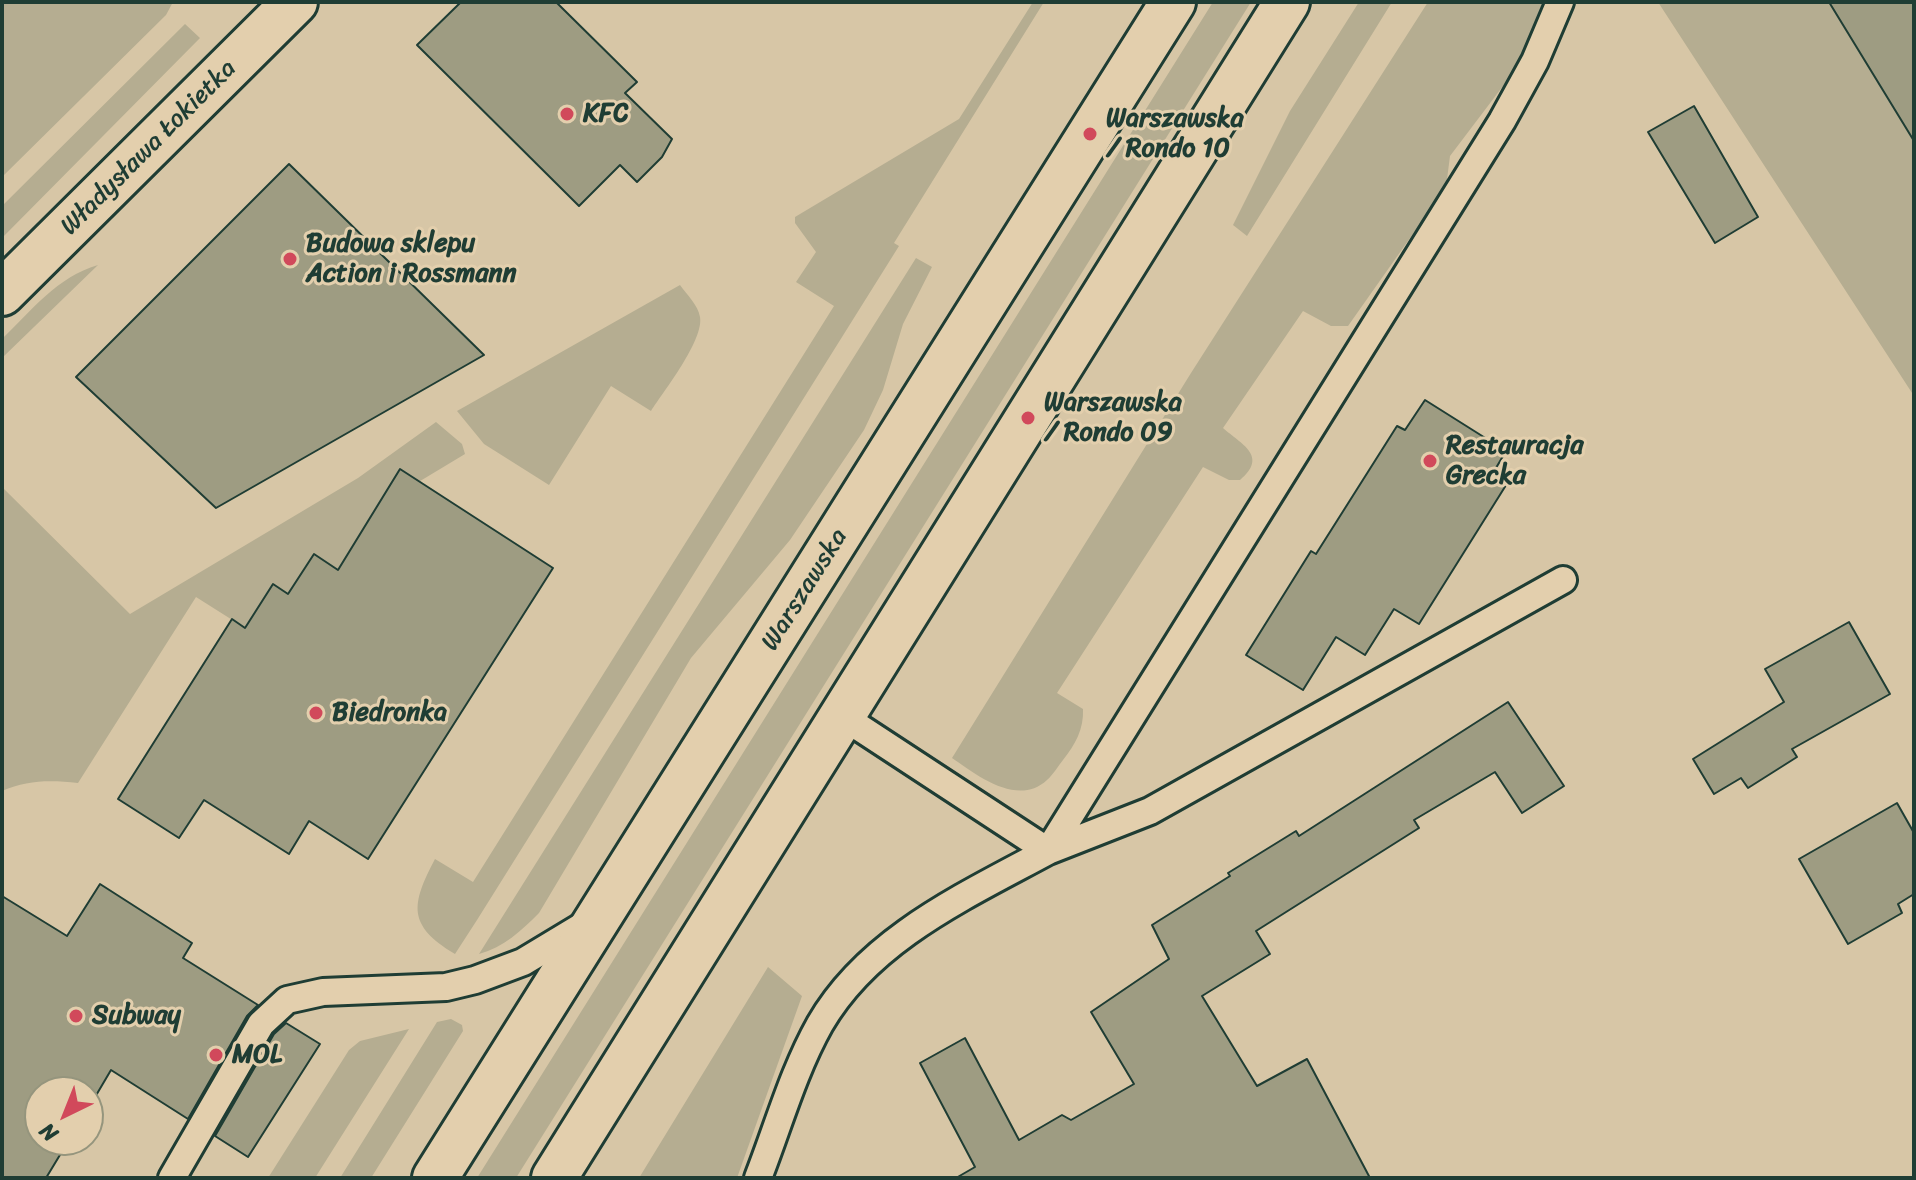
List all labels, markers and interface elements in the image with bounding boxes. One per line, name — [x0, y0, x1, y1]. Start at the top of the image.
street label: Władysława Łokietka — [55, 54, 243, 242]
place label: KFC — [583, 98, 629, 130]
place label: Warszawska / Rondo 10 — [1106, 103, 1244, 164]
marker: KFC — [558, 105, 576, 123]
marker: Warszawska / Rondo 10 — [1081, 125, 1099, 143]
place label: Budowa sklepu Action i Rossmann — [306, 228, 517, 290]
marker: Budowa sklepu Action i Rossmann — [281, 250, 299, 268]
place label: Warszawska / Rondo 09 — [1044, 387, 1182, 448]
marker: Warszawska / Rondo 09 — [1019, 409, 1037, 427]
place label: Restauracja Grecka — [1446, 430, 1584, 492]
marker: Restauracja Grecka — [1421, 452, 1439, 470]
street label: Warszawska — [755, 523, 855, 657]
place label: Biedronka — [332, 697, 447, 729]
marker: Biedronka — [307, 704, 325, 722]
place label: Subway — [92, 1000, 181, 1032]
marker: Subway — [67, 1007, 85, 1025]
place label: MOL — [232, 1039, 282, 1071]
marker: MOL — [207, 1046, 225, 1064]
north arrow — [24, 1076, 104, 1156]
text: N — [30, 1113, 68, 1152]

